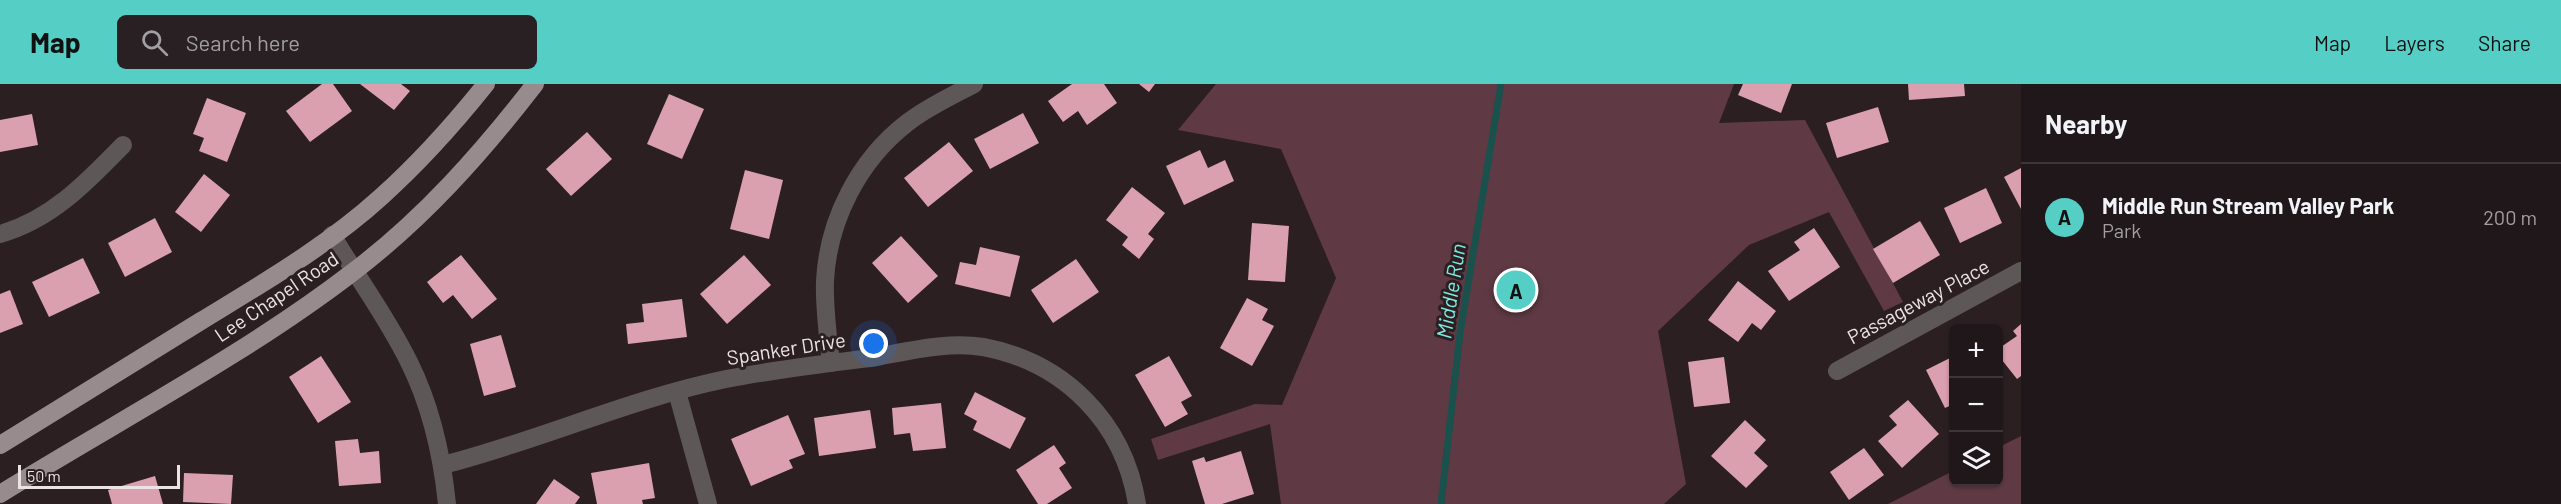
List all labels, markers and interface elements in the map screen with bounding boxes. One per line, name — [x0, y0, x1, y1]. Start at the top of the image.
search box — [117, 15, 537, 69]
text: Map — [30, 25, 81, 59]
icon: search — [138, 26, 171, 59]
text: Search here — [186, 29, 300, 55]
text: Map — [2314, 30, 2351, 55]
text: Layers — [2384, 30, 2445, 55]
text: Share — [2478, 30, 2531, 55]
text: Nearby — [2045, 108, 2127, 139]
text: Middle Run Stream Valley Park — [2102, 192, 2394, 218]
text: A — [2058, 205, 2071, 229]
text: 200 m — [2483, 205, 2537, 229]
text: Park — [2102, 218, 2141, 242]
water label: Middle Run — [1430, 242, 1470, 340]
street label: Lee Chapel Road — [210, 246, 342, 346]
street label: Passageway Place — [1843, 253, 1993, 349]
pin: A — [1496, 268, 1536, 312]
map controls — [1949, 324, 2003, 486]
button: + — [1949, 324, 2003, 378]
street label: Spanker Drive — [725, 327, 847, 369]
your location — [859, 329, 888, 358]
button: − — [1949, 378, 2003, 432]
button: layers — [1949, 432, 2003, 486]
scale bar — [18, 462, 180, 490]
text: 50 m — [27, 466, 61, 485]

